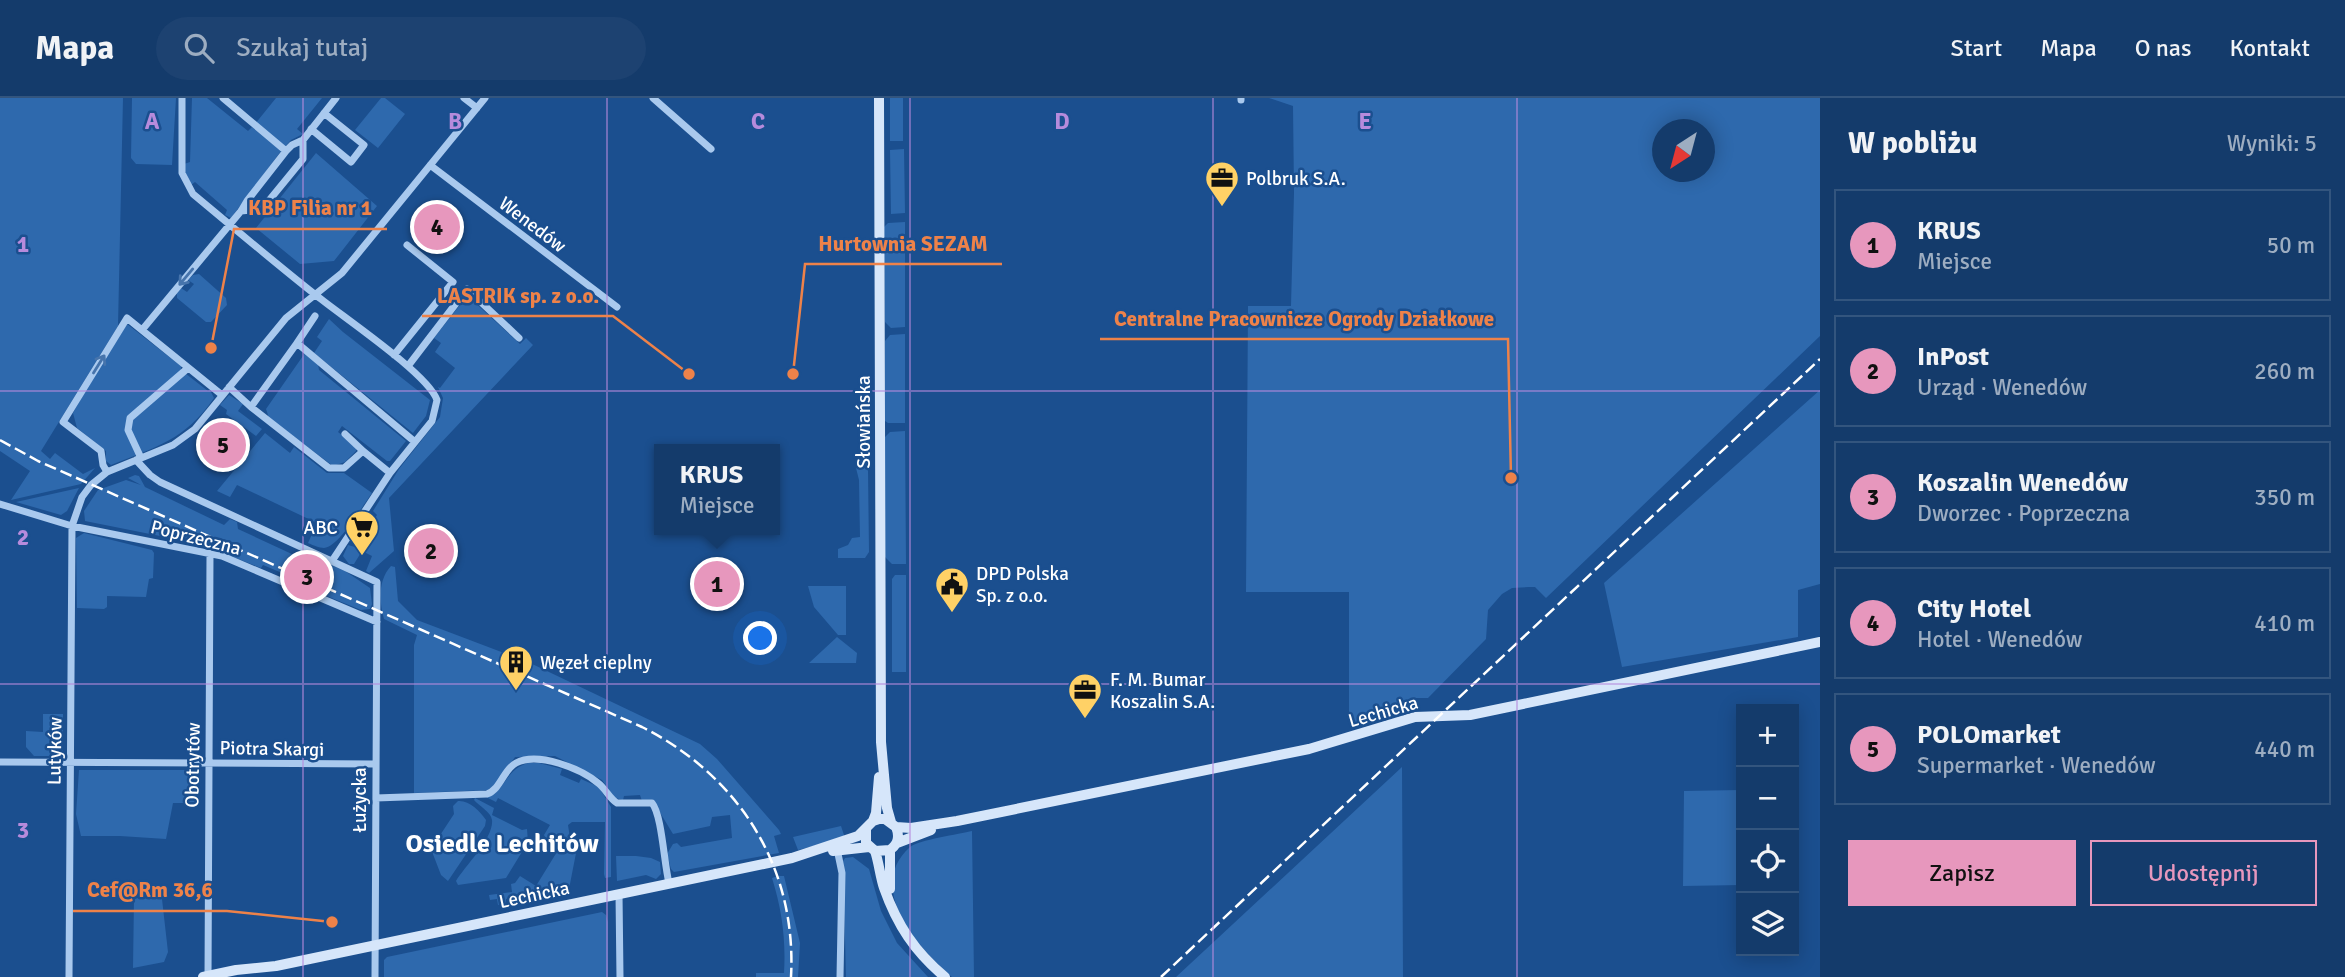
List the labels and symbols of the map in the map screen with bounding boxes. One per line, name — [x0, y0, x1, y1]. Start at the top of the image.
text: A — [145, 107, 160, 136]
text: B — [448, 107, 462, 136]
text: C — [751, 107, 765, 136]
text: D — [1054, 107, 1070, 136]
text: E — [1358, 107, 1372, 136]
north arrow — [1652, 119, 1715, 182]
office icon: Polbruk S.A. — [1203, 159, 1241, 208]
place label: Polbruk S.A. — [1246, 167, 1346, 191]
callout: KBP Filia nr 1 — [234, 187, 387, 229]
street label: Wenedów — [494, 192, 571, 258]
text: KBP Filia nr 1 — [248, 195, 372, 221]
pin: 4 — [414, 201, 460, 253]
callout: Hurtownia SEZAM — [805, 222, 1002, 264]
text: 1 — [17, 230, 29, 259]
text: Hurtownia SEZAM — [818, 231, 988, 257]
one-way arrow — [178, 268, 194, 286]
callout: LASTRIK sp. z o.o. — [422, 274, 613, 316]
text: LASTRIK sp. z o.o. — [437, 283, 599, 309]
callout: Centralne Pracownicze Ogrody Działkowe — [1100, 297, 1508, 339]
text: Centralne Pracownicze Ogrody Działkowe — [1114, 306, 1494, 332]
one-way arrow — [91, 355, 106, 374]
street label: Słowiańska — [852, 375, 876, 469]
pin: 5 — [200, 419, 246, 471]
supermarket icon: ABC — [343, 508, 381, 557]
street label: Poprzeczna — [148, 515, 244, 561]
place label: ABC — [304, 516, 338, 540]
text: 2 — [17, 523, 29, 552]
pin: 2 — [408, 525, 454, 577]
pin: 3 — [284, 551, 330, 603]
pin: 1 — [694, 558, 740, 610]
place label: DPD Polska Sp. z o.o. — [976, 562, 1069, 608]
public building icon: DPD Polska Sp. z o.o. — [933, 565, 971, 614]
your location — [743, 621, 777, 655]
building icon: Węzeł cieplny — [497, 643, 535, 692]
place label: Węzeł cieplny — [540, 651, 652, 675]
place label: F. M. Bumar Koszalin S.A. — [1110, 668, 1215, 714]
office icon: F. M. Bumar Koszalin S.A. — [1066, 671, 1104, 720]
street label: Lechicka — [1346, 691, 1421, 733]
street label: Lutyków — [42, 717, 68, 785]
street label: Obotrytów — [180, 722, 206, 808]
street label: Piotra Skargi — [219, 736, 324, 762]
street label: Łużycka — [348, 767, 372, 833]
text: 3 — [17, 816, 29, 845]
district label: Osiedle Lechitów — [405, 828, 599, 860]
callout: Cef@Rm 36,6 — [73, 869, 227, 911]
street label: Lechicka — [497, 876, 572, 914]
text: Cef@Rm 36,6 — [87, 877, 213, 903]

